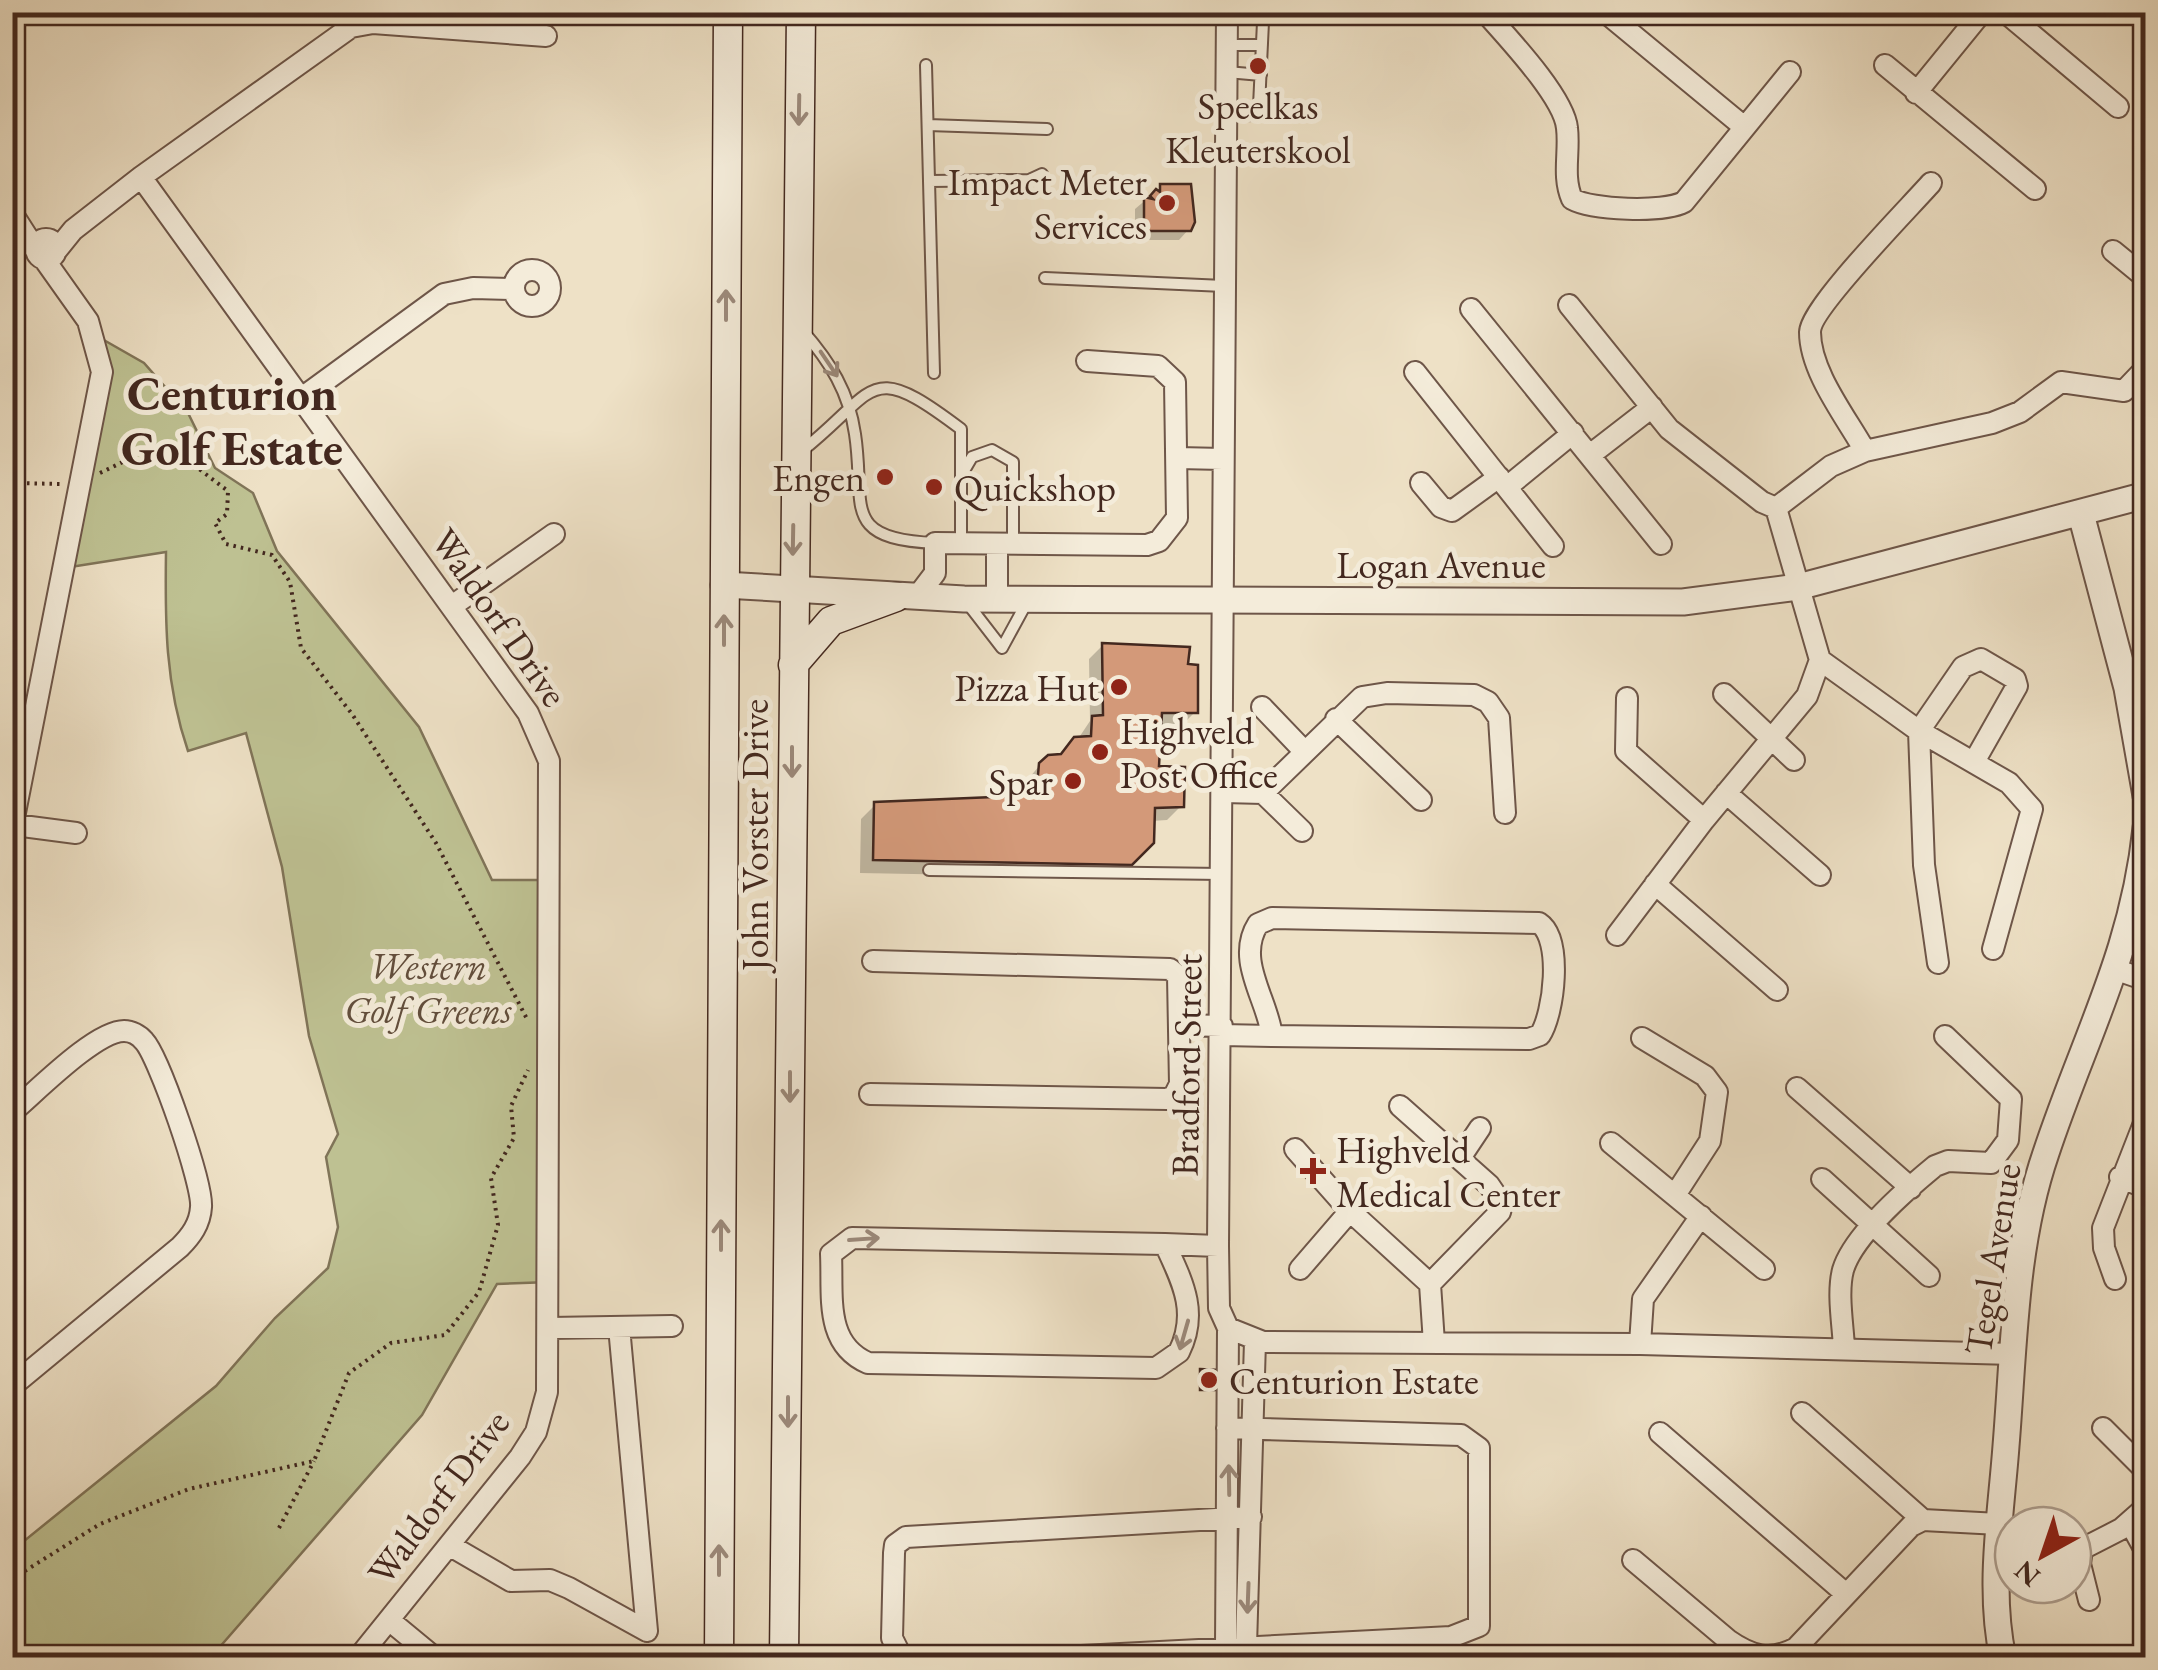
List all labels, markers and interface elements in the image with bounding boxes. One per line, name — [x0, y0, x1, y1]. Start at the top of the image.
marker: Speelkas Kleuterskool — [1247, 55, 1269, 77]
place label: Speelkas Kleuterskool — [1165, 81, 1351, 174]
one-way arrow — [790, 92, 808, 125]
place label: Impact Meter Services — [948, 157, 1147, 250]
marker: Impact Meter Services — [1156, 192, 1178, 214]
one-way arrow — [716, 290, 736, 322]
one-way arrow — [819, 350, 840, 378]
district label: Centurion Golf Estate — [121, 362, 343, 479]
place label: Engen — [772, 453, 865, 502]
place label: Quickshop — [954, 463, 1116, 512]
marker: Engen — [874, 466, 896, 488]
marker: Quickshop — [923, 476, 945, 498]
street label: Waldorf Drive — [421, 518, 579, 716]
one-way arrow — [784, 522, 802, 555]
street label: Logan Avenue — [1336, 540, 1546, 589]
one-way arrow — [714, 615, 733, 647]
place label: Pizza Hut — [955, 663, 1099, 712]
marker: Pizza Hut — [1108, 676, 1130, 698]
street label: John Vorster Drive — [730, 699, 779, 974]
place label: Highveld Post Office — [1120, 706, 1278, 799]
marker: Highveld Post Office — [1089, 741, 1111, 763]
one-way arrow — [783, 746, 802, 778]
place label: Spar — [989, 757, 1053, 806]
marker: Spar — [1062, 770, 1084, 792]
park label: Western Golf Greens — [344, 941, 512, 1034]
street label: Bradford Street — [1160, 953, 1212, 1177]
one-way arrow — [780, 1070, 800, 1103]
place label: Highveld Medical Center — [1336, 1125, 1561, 1218]
marker: Highveld Medical Center — [1300, 1158, 1326, 1184]
street label: Tegel Avenue — [1953, 1160, 2031, 1358]
one-way arrow — [712, 1220, 730, 1252]
one-way arrow — [847, 1229, 880, 1248]
one-way arrow — [1174, 1319, 1193, 1350]
place label: Centurion Estate — [1229, 1356, 1479, 1405]
marker: Centurion Estate — [1198, 1369, 1220, 1391]
one-way arrow — [778, 1396, 798, 1428]
street label: Waldorf Drive — [356, 1400, 520, 1594]
one-way arrow — [1219, 1464, 1238, 1496]
north arrow — [1993, 1505, 2093, 1605]
one-way arrow — [710, 1545, 728, 1578]
text: N — [2006, 1553, 2047, 1595]
one-way arrow — [1238, 1581, 1257, 1613]

